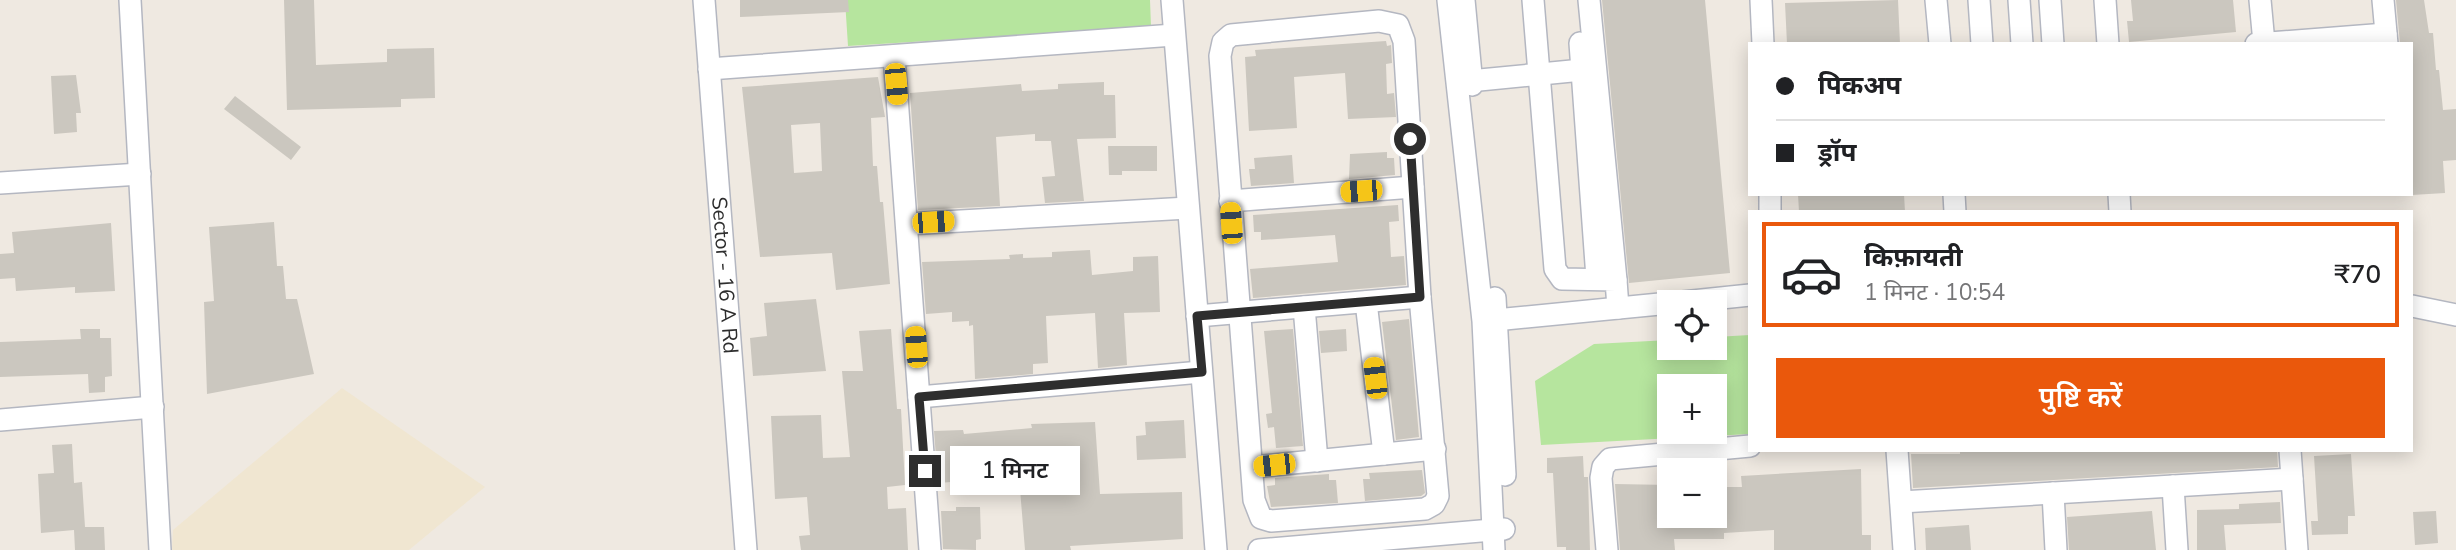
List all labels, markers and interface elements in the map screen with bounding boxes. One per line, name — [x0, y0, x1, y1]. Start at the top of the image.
car — [884, 62, 909, 106]
text: पिकअप — [1818, 68, 1901, 103]
route start — [1394, 123, 1426, 155]
text: ड्रॉप — [1818, 135, 1856, 170]
car — [1340, 179, 1383, 203]
street label: Sector - 16 A Rd — [705, 196, 745, 355]
car — [1220, 201, 1243, 245]
car — [912, 210, 955, 234]
text: किफ़ायती — [1864, 240, 1963, 275]
icon: car — [1780, 243, 1843, 306]
text: ₹70 — [2334, 257, 2381, 292]
text: 1 मिनट · 10:54 — [1864, 277, 2005, 308]
map controls — [1657, 290, 1727, 528]
button: locate — [1657, 290, 1727, 360]
car — [905, 325, 928, 369]
car — [1363, 356, 1388, 400]
button: पुष्टि करें — [1776, 358, 2385, 438]
button: + — [1657, 374, 1727, 444]
callout: 1 मिनट — [950, 447, 1079, 496]
car — [1253, 452, 1296, 478]
route end — [909, 455, 941, 487]
text: 1 मिनट — [982, 455, 1048, 486]
button: − — [1657, 458, 1727, 528]

